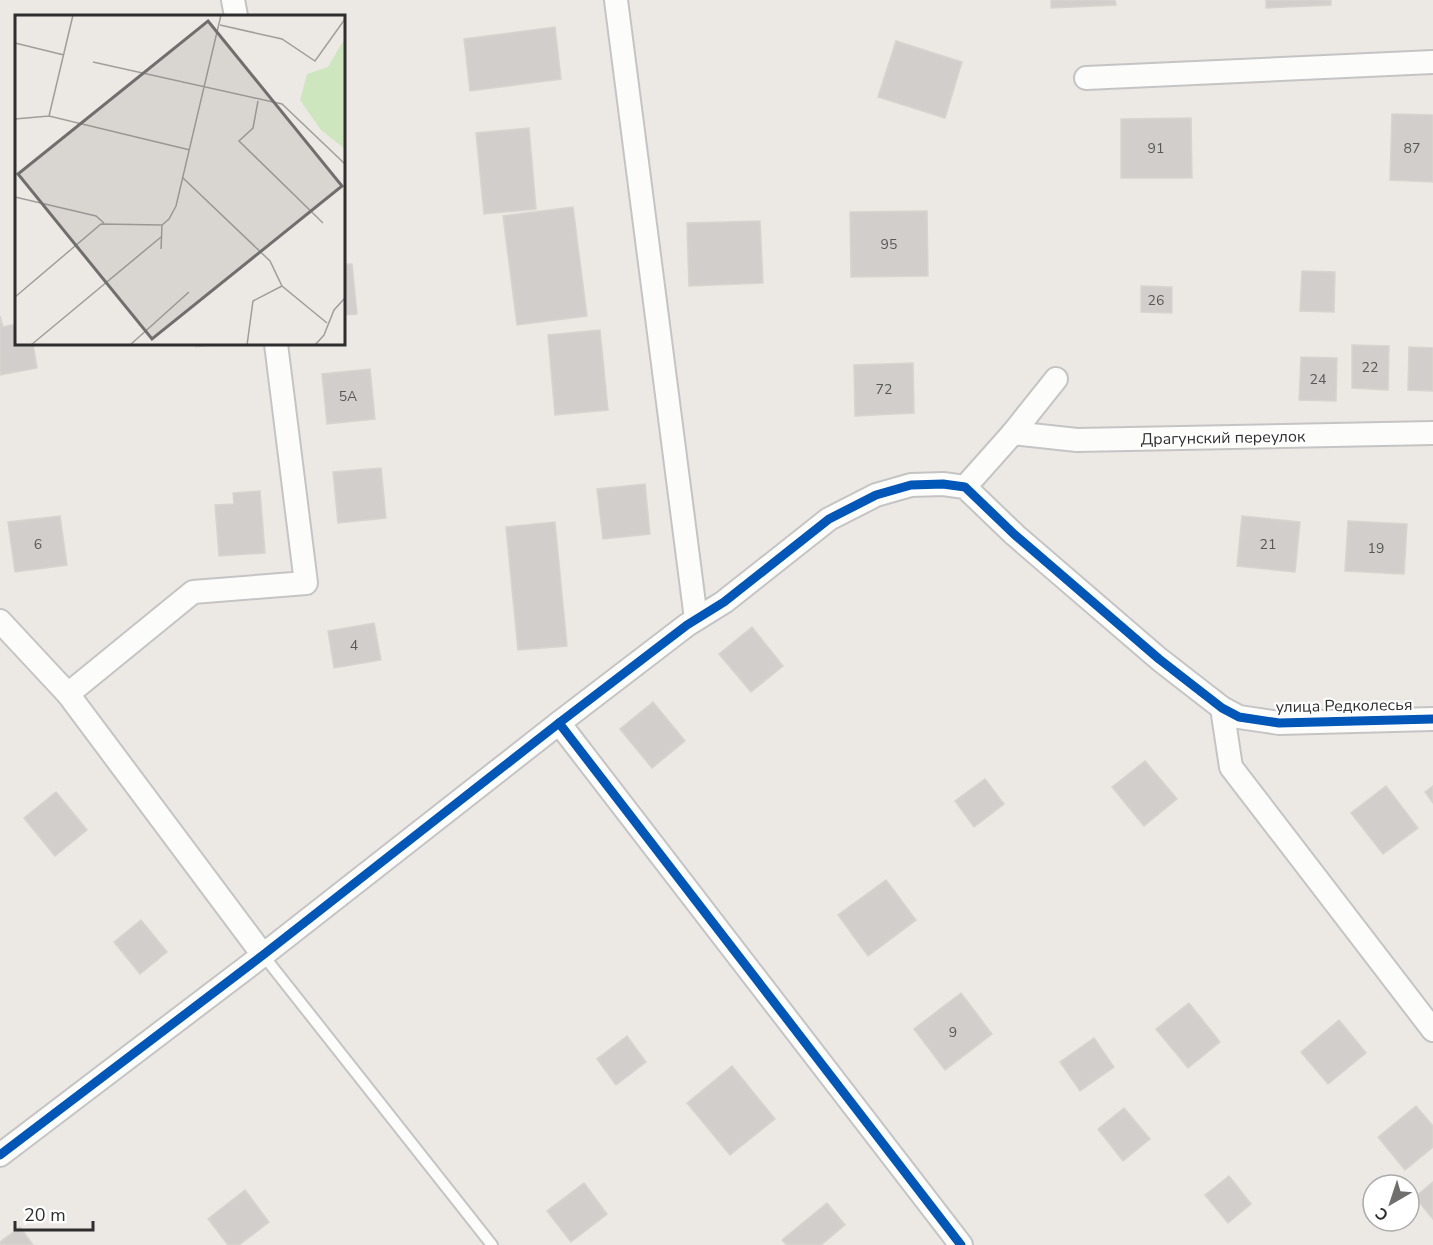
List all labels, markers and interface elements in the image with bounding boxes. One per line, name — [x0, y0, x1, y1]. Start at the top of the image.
inset map — [15, 15, 345, 345]
house number: 91 — [1148, 139, 1164, 158]
house number: 87 — [1404, 139, 1420, 158]
house number: 95 — [881, 235, 897, 254]
house number: 26 — [1148, 291, 1164, 310]
house number: 22 — [1362, 358, 1378, 377]
house number: 24 — [1310, 370, 1326, 389]
house number: 72 — [876, 380, 892, 399]
house number: 5А — [339, 387, 357, 406]
street label: Драгунский переулок — [1140, 426, 1306, 450]
house number: 6 — [34, 535, 42, 554]
house number: 21 — [1260, 535, 1276, 554]
house number: 19 — [1368, 539, 1384, 558]
house number: 4 — [350, 636, 358, 655]
street label: улица Редколесья — [1275, 694, 1413, 718]
house number: 9 — [949, 1023, 957, 1042]
north arrow — [1361, 1173, 1421, 1233]
scale bar — [15, 1194, 93, 1232]
text: С — [1371, 1202, 1393, 1226]
text: 20 m — [24, 1203, 66, 1227]

